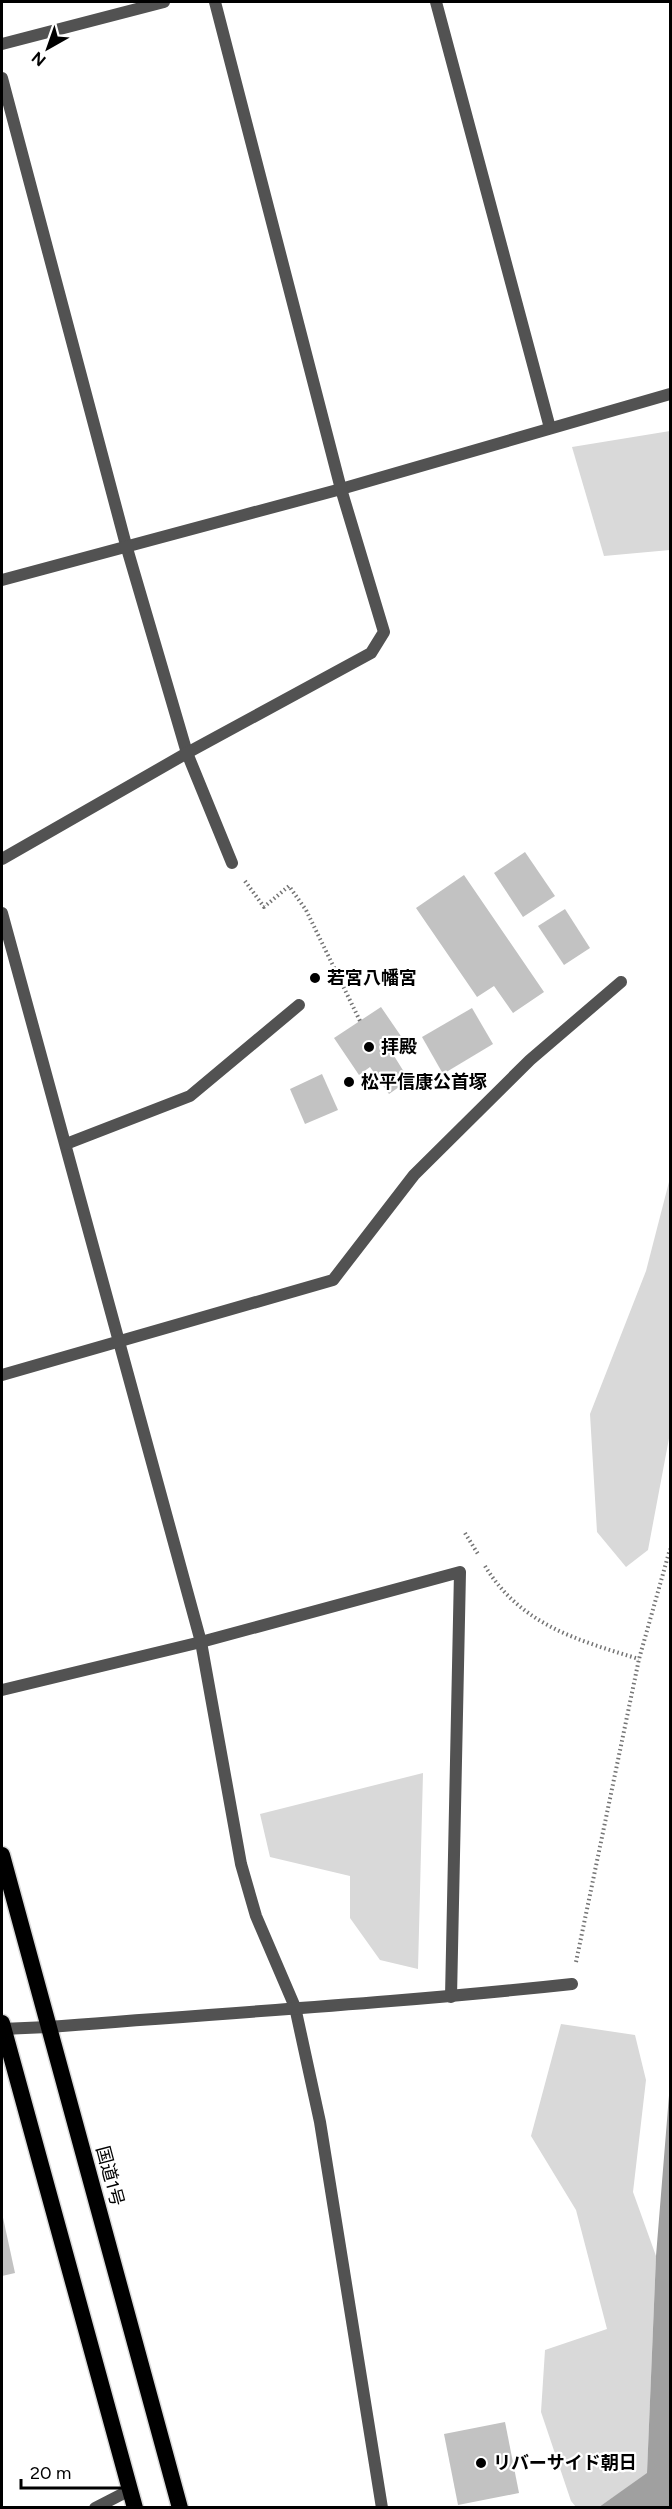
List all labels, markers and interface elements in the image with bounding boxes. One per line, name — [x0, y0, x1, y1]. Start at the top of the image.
north arrow — [18, 18, 78, 78]
text: N — [28, 48, 50, 70]
place label: 若宮八幡宮 — [327, 967, 417, 989]
marker: 若宮八幡宮 — [308, 971, 322, 985]
place label: 拝殿 — [381, 1036, 417, 1058]
marker: 拝殿 — [362, 1040, 376, 1054]
place label: 松平信康公首塚 — [361, 1071, 487, 1093]
marker: 松平信康公首塚 — [342, 1075, 356, 1089]
street label: 国道1号 — [91, 2143, 129, 2209]
scale bar — [21, 2452, 128, 2490]
place label: リバーサイド朝日 — [493, 2452, 637, 2474]
marker: リバーサイド朝日 — [474, 2456, 488, 2470]
text: 20 m — [30, 2462, 71, 2484]

